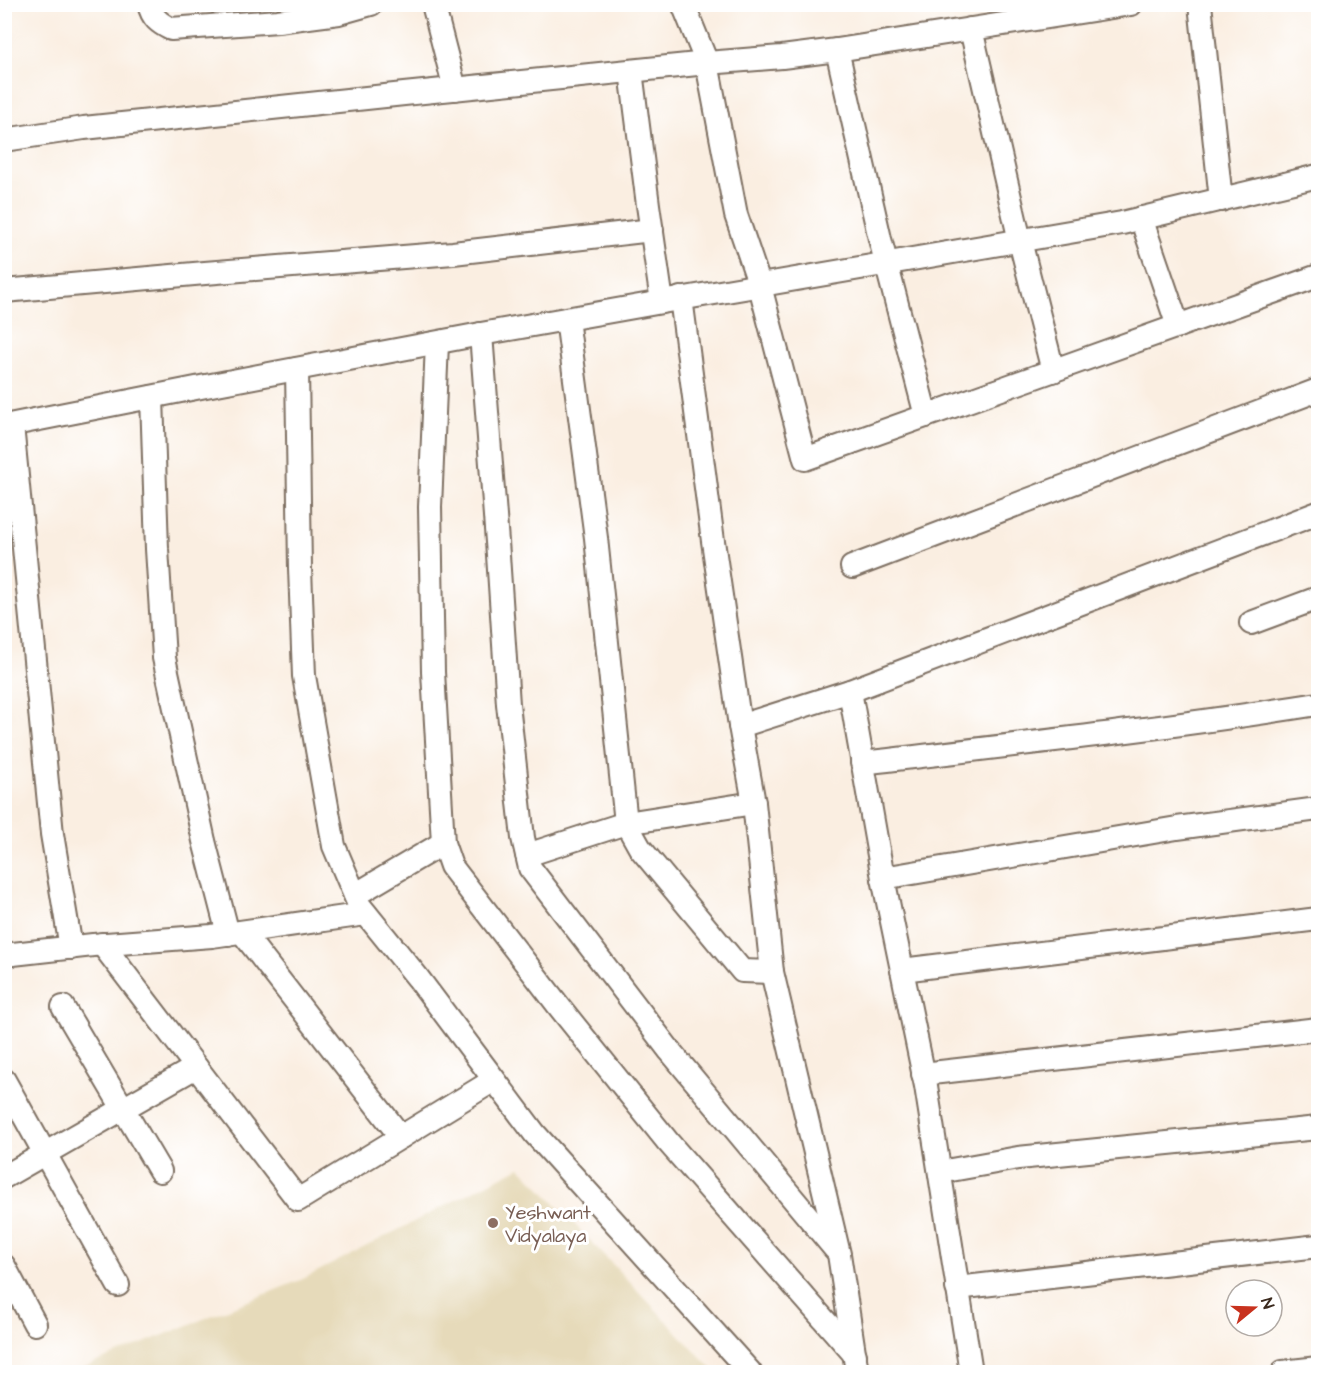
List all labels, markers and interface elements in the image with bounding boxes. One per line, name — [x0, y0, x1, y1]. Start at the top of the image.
place label: Yeshwant Vidyalaya — [505, 1199, 591, 1251]
marker: Yeshwant Vidyalaya — [486, 1216, 500, 1230]
north arrow — [1224, 1278, 1284, 1338]
text: N — [1255, 1295, 1279, 1312]

